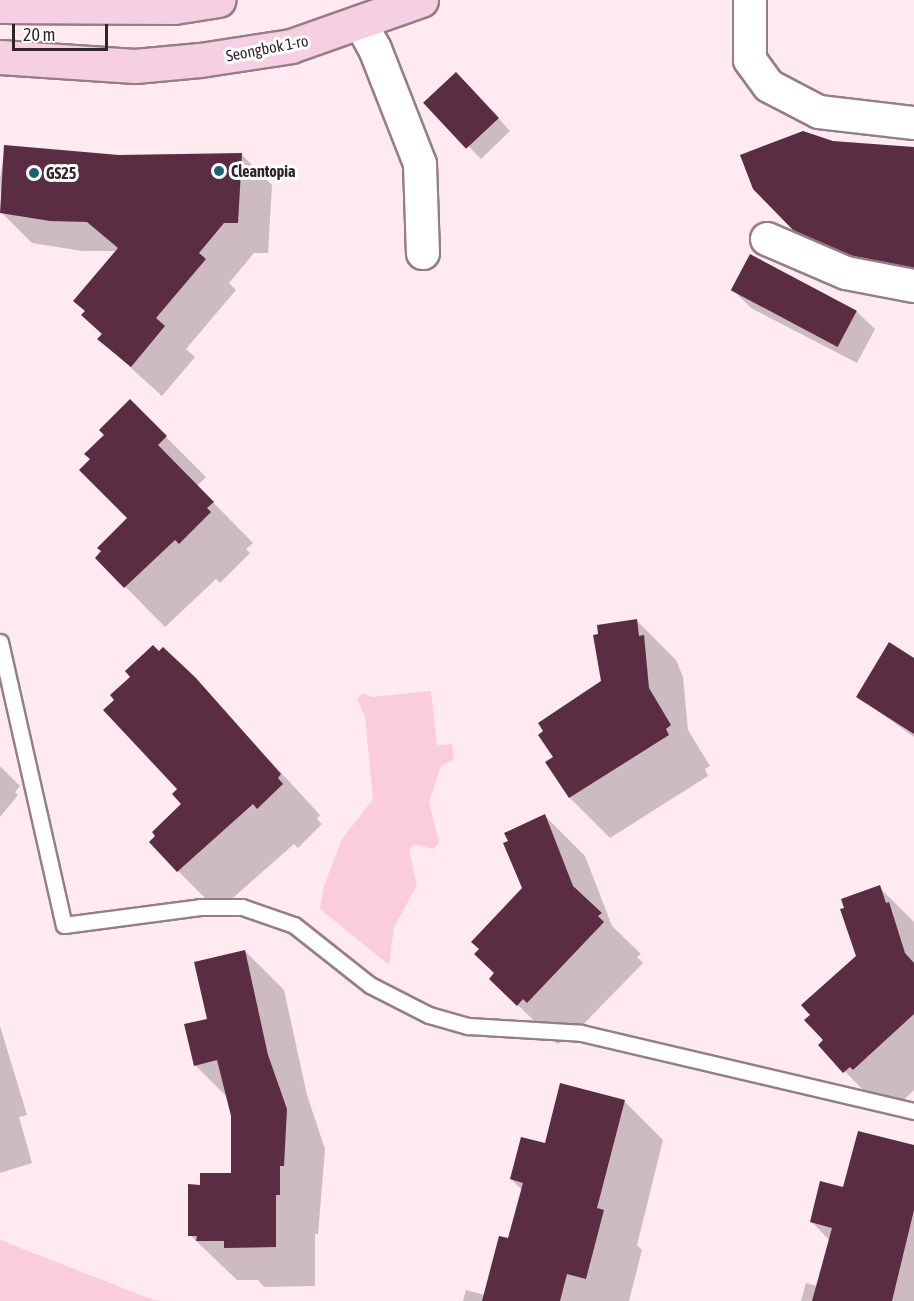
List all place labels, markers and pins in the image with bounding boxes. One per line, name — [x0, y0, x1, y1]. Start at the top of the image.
place label: Cleantopia — [231, 161, 295, 181]
place label: GS25 — [46, 163, 76, 183]
marker: Cleantopia — [212, 164, 226, 178]
marker: GS25 — [27, 166, 41, 180]

